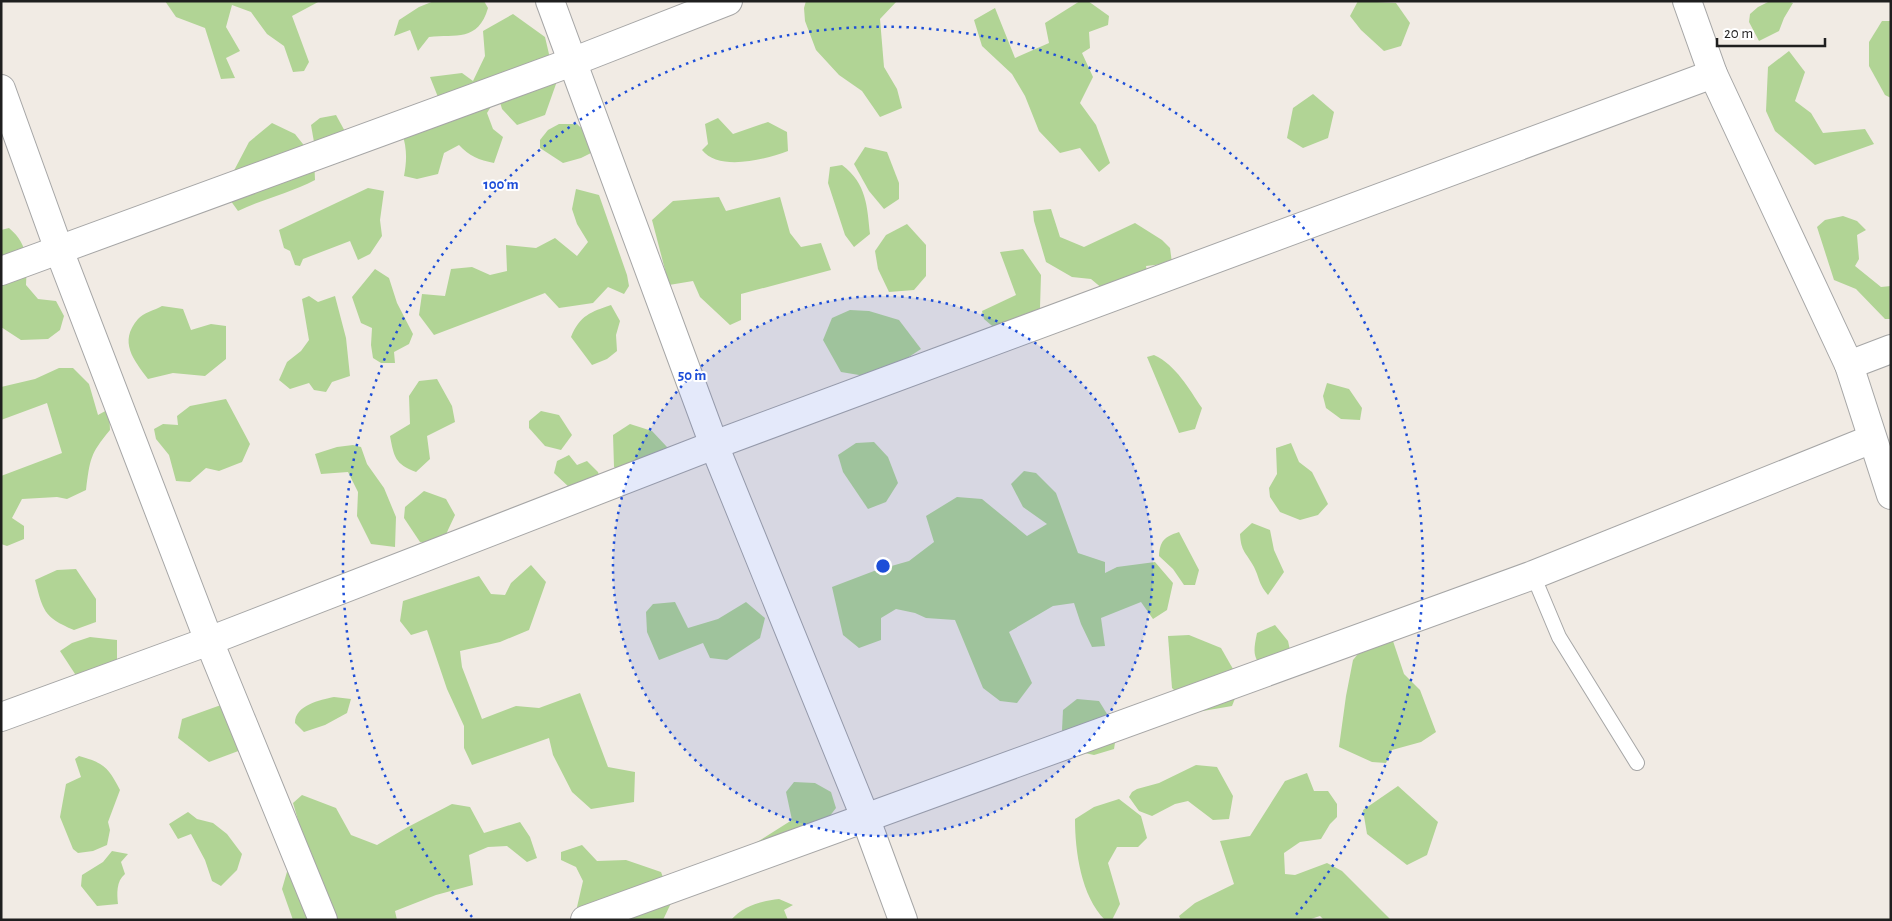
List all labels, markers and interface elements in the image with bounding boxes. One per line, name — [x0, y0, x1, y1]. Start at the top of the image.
scale bar — [1717, 15, 1824, 47]
text: 20 m — [1724, 26, 1753, 41]
text: 100 m — [483, 177, 519, 192]
text: 50 m — [678, 368, 706, 383]
centre of rings — [874, 557, 892, 575]

